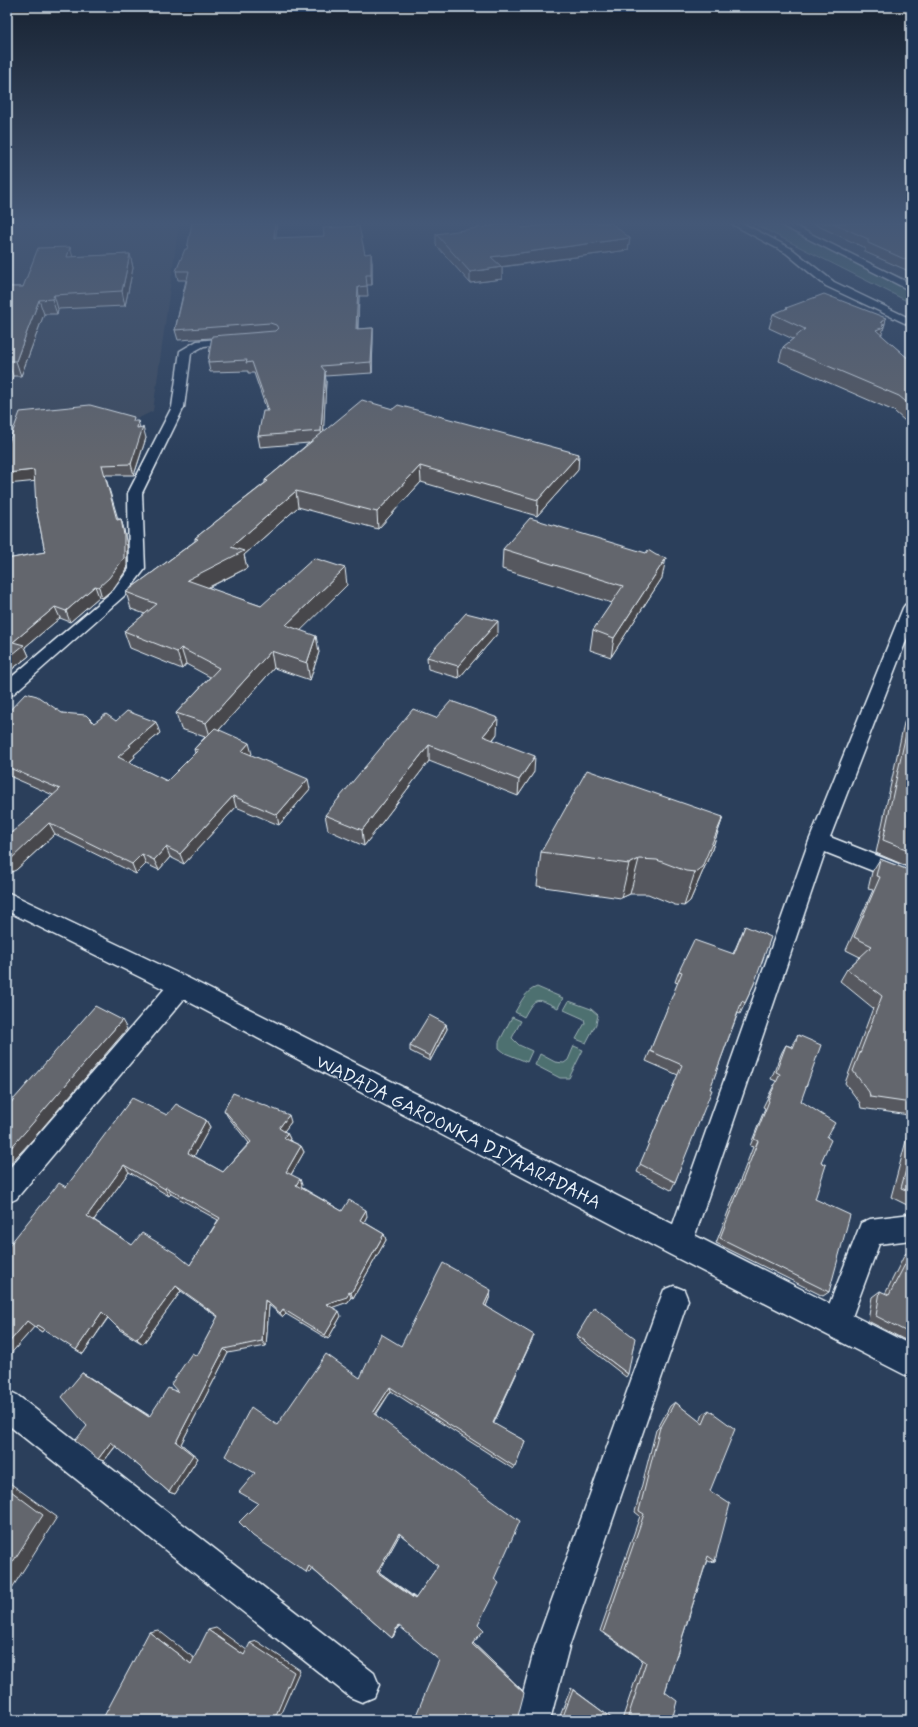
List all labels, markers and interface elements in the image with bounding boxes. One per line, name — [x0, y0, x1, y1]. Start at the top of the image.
street label: WADADA GAROONKA DIYAARADAHA — [311, 1049, 605, 1215]

